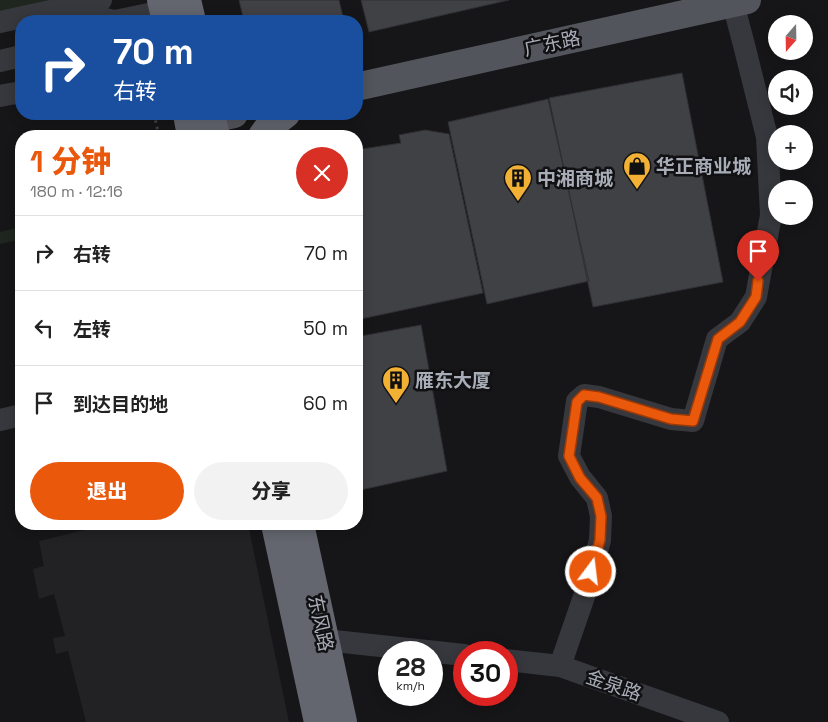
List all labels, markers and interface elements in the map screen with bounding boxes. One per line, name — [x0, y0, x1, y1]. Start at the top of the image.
north arrow — [768, 15, 812, 60]
map controls — [768, 15, 813, 225]
street label: 广东路 — [522, 25, 583, 62]
text: 70 m — [113, 30, 194, 74]
icon: right — [30, 35, 95, 100]
button: sound — [768, 70, 813, 115]
text: 右转 — [113, 77, 157, 105]
button: + — [768, 125, 813, 170]
text: 1 分钟 — [30, 142, 111, 181]
button: close — [296, 147, 348, 199]
shop icon: 华正商业城 — [622, 151, 652, 190]
place label: 华正商业城 — [656, 154, 751, 179]
building icon: 中湘商城 — [503, 163, 533, 202]
place label: 中湘商城 — [537, 166, 613, 191]
button: − — [768, 180, 813, 225]
text: 180 m · 12:16 — [30, 181, 123, 202]
pin — [737, 230, 779, 281]
icon: arrive — [744, 237, 772, 265]
icon: right — [30, 239, 58, 267]
text: 70 m — [304, 241, 348, 266]
text: 右转 — [73, 242, 111, 267]
icon: left — [30, 314, 58, 342]
text: 50 m — [303, 316, 348, 341]
text: 左转 — [73, 317, 111, 342]
building icon: 雁东大厦 — [381, 365, 411, 404]
place label: 雁东大厦 — [415, 368, 491, 393]
icon: arrive — [30, 389, 58, 417]
text: 60 m — [303, 391, 348, 416]
text: 到达目的地 — [73, 392, 168, 417]
button: 退出 — [30, 462, 184, 520]
button: 分享 — [194, 462, 348, 520]
position arrow — [564, 545, 616, 597]
street label: 东风路 — [302, 593, 339, 654]
speed limit sign: 30 — [453, 641, 518, 706]
text: 28 — [396, 651, 425, 683]
street label: 金泉路 — [583, 664, 645, 707]
text: km/h — [396, 678, 425, 694]

